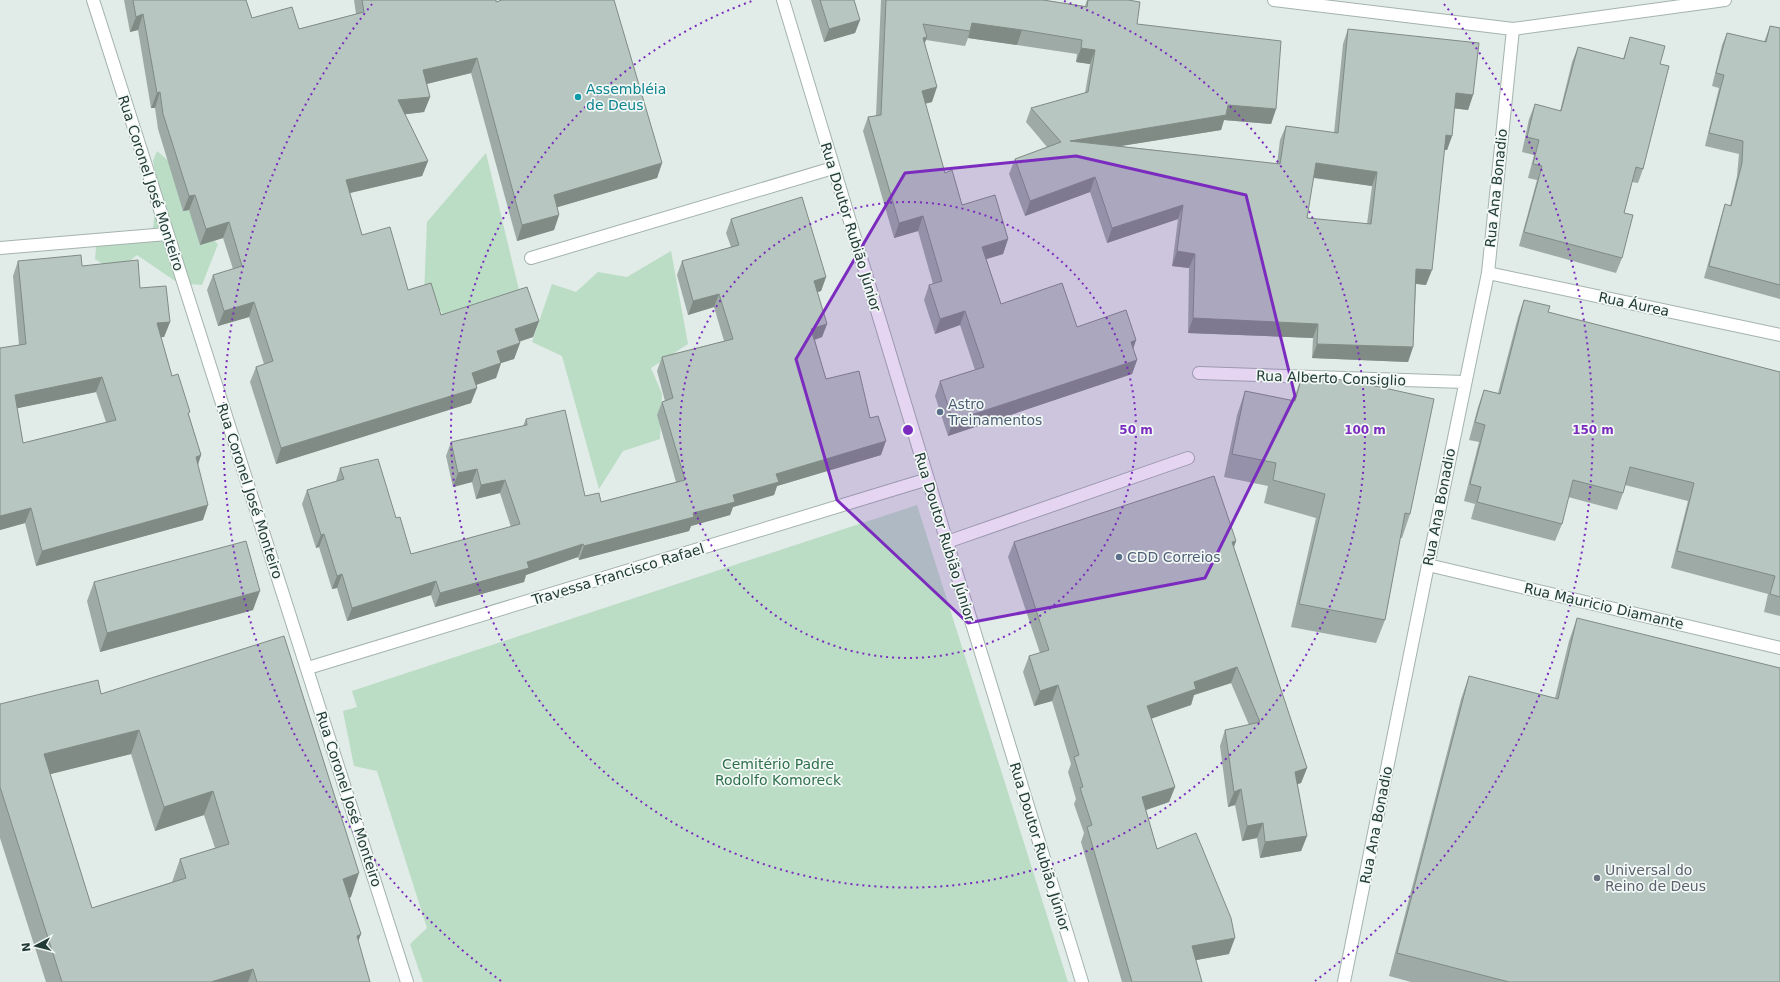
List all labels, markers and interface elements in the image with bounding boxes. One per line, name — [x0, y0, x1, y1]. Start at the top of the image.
place label: Assembléia de Deus — [586, 81, 666, 113]
marker: Assembléia de Deus — [573, 92, 583, 102]
street label: Rua Coronel José Monteiro — [115, 93, 187, 273]
street label: Rua Ana Bonadio — [1482, 128, 1510, 248]
street label: Rua Doutor Rubião Júnior — [818, 141, 884, 314]
street label: Rua Áurea — [1597, 289, 1671, 319]
street label: Rua Alberto Consiglio — [1256, 367, 1406, 389]
place label: Astro Treinamentos — [947, 396, 1042, 428]
street label: Rua Coronel José Monteiro — [214, 401, 286, 581]
marker: Astro Treinamentos — [935, 407, 945, 417]
centre of rings — [901, 423, 915, 437]
text: 50 m — [1119, 423, 1153, 437]
text: 100 m — [1344, 423, 1386, 437]
text: 150 m — [1572, 423, 1614, 437]
street label: Rua Ana Bonadio — [1420, 447, 1458, 567]
street label: Rua Doutor Rubião Júnior — [912, 451, 978, 624]
street label: Travessa Francisco Rafael — [529, 540, 706, 608]
place label: CDD Correios — [1127, 549, 1220, 565]
marker: CDD Correios — [1114, 552, 1124, 562]
street label: Rua Mauricio Diamante — [1523, 580, 1685, 632]
street label: Rua Coronel José Monteiro — [313, 709, 385, 889]
park label: Cemitério Padre Rodolfo Komoreck — [715, 756, 842, 788]
street label: Rua Doutor Rubião Júnior — [1007, 761, 1073, 934]
street label: Rua Ana Bonadio — [1357, 765, 1395, 885]
place label: Universal do Reino de Deus — [1605, 862, 1706, 894]
marker: Universal do Reino de Deus — [1592, 873, 1602, 883]
north arrow — [16, 926, 56, 966]
text: N — [20, 942, 34, 953]

